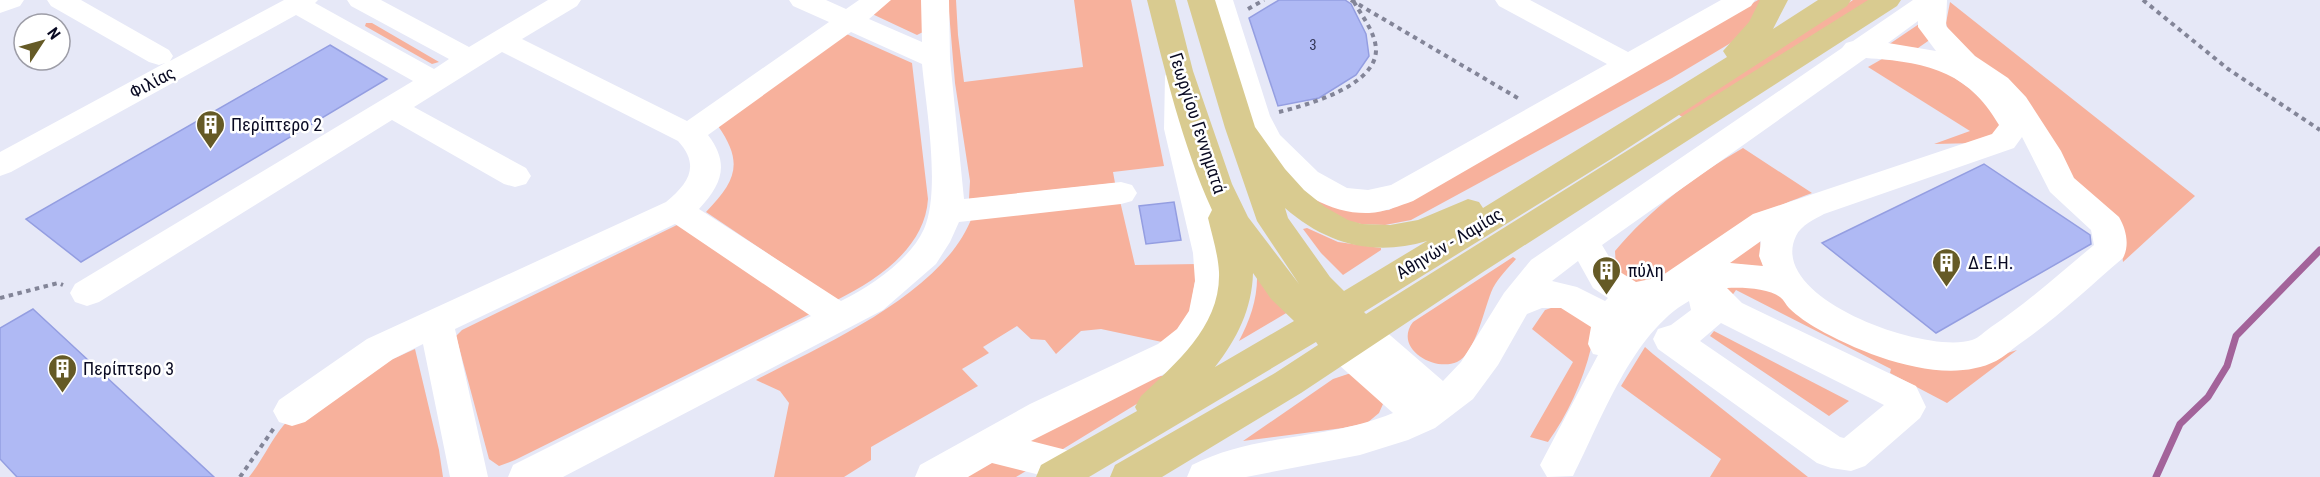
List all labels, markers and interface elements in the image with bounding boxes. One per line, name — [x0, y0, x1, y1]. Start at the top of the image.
north arrow — [12, 12, 72, 72]
text: N — [43, 24, 64, 43]
house number: 3 — [1309, 36, 1317, 54]
street label: Γεωργίου Γεννηματά — [1165, 50, 1231, 196]
street label: Φιλίας — [126, 61, 178, 103]
building icon: Περίπτερο 2 — [194, 108, 226, 150]
place label: Περίπτερο 2 — [231, 114, 322, 135]
street label: Αθηνών - Λαμίας — [1392, 203, 1506, 283]
building icon: Δ.Ε.Η. — [1931, 246, 1963, 288]
place label: Δ.Ε.Η. — [1968, 252, 2013, 273]
building icon: πύλη — [1591, 254, 1623, 296]
place label: πύλη — [1628, 260, 1664, 281]
building icon: Περίπτερο 3 — [46, 352, 78, 394]
place label: Περίπτερο 3 — [83, 358, 174, 379]

